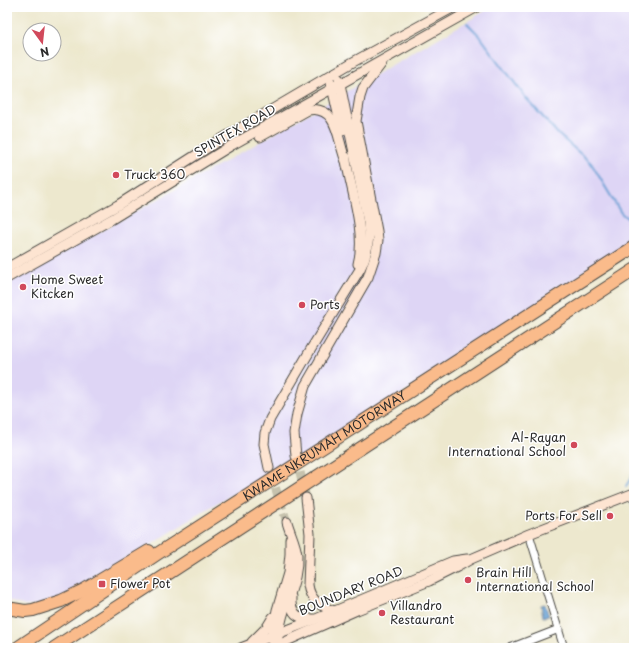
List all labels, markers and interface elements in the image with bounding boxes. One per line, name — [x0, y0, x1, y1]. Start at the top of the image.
north arrow — [22, 22, 62, 62]
text: N — [38, 43, 51, 62]
street label: SPINTEX ROAD — [190, 99, 279, 161]
place label: Truck 360 — [124, 165, 185, 183]
marker: Truck 360 — [111, 170, 121, 180]
place label: Home Sweet Kitcken — [31, 270, 103, 302]
marker: Home Sweet Kitcken — [18, 282, 28, 292]
place label: Ports — [310, 295, 340, 313]
marker: Ports — [297, 300, 307, 310]
street label: KWAME NKRUMAH MOTORWAY — [239, 386, 410, 505]
place label: Al-Rayan International School — [448, 428, 566, 460]
marker: Al-Rayan International School — [569, 440, 579, 450]
place label: Ports For Sell — [525, 506, 602, 524]
marker: Ports For Sell — [605, 511, 615, 521]
street label: BOUNDARY ROAD — [296, 561, 405, 619]
place label: Brain Hill International School — [476, 563, 594, 595]
place label: Flower Pot — [110, 574, 171, 592]
marker: Brain Hill International School — [463, 575, 473, 585]
marker: Flower Pot — [97, 579, 107, 589]
place label: Villandro Restaurant — [390, 596, 454, 628]
marker: Villandro Restaurant — [377, 608, 387, 618]

